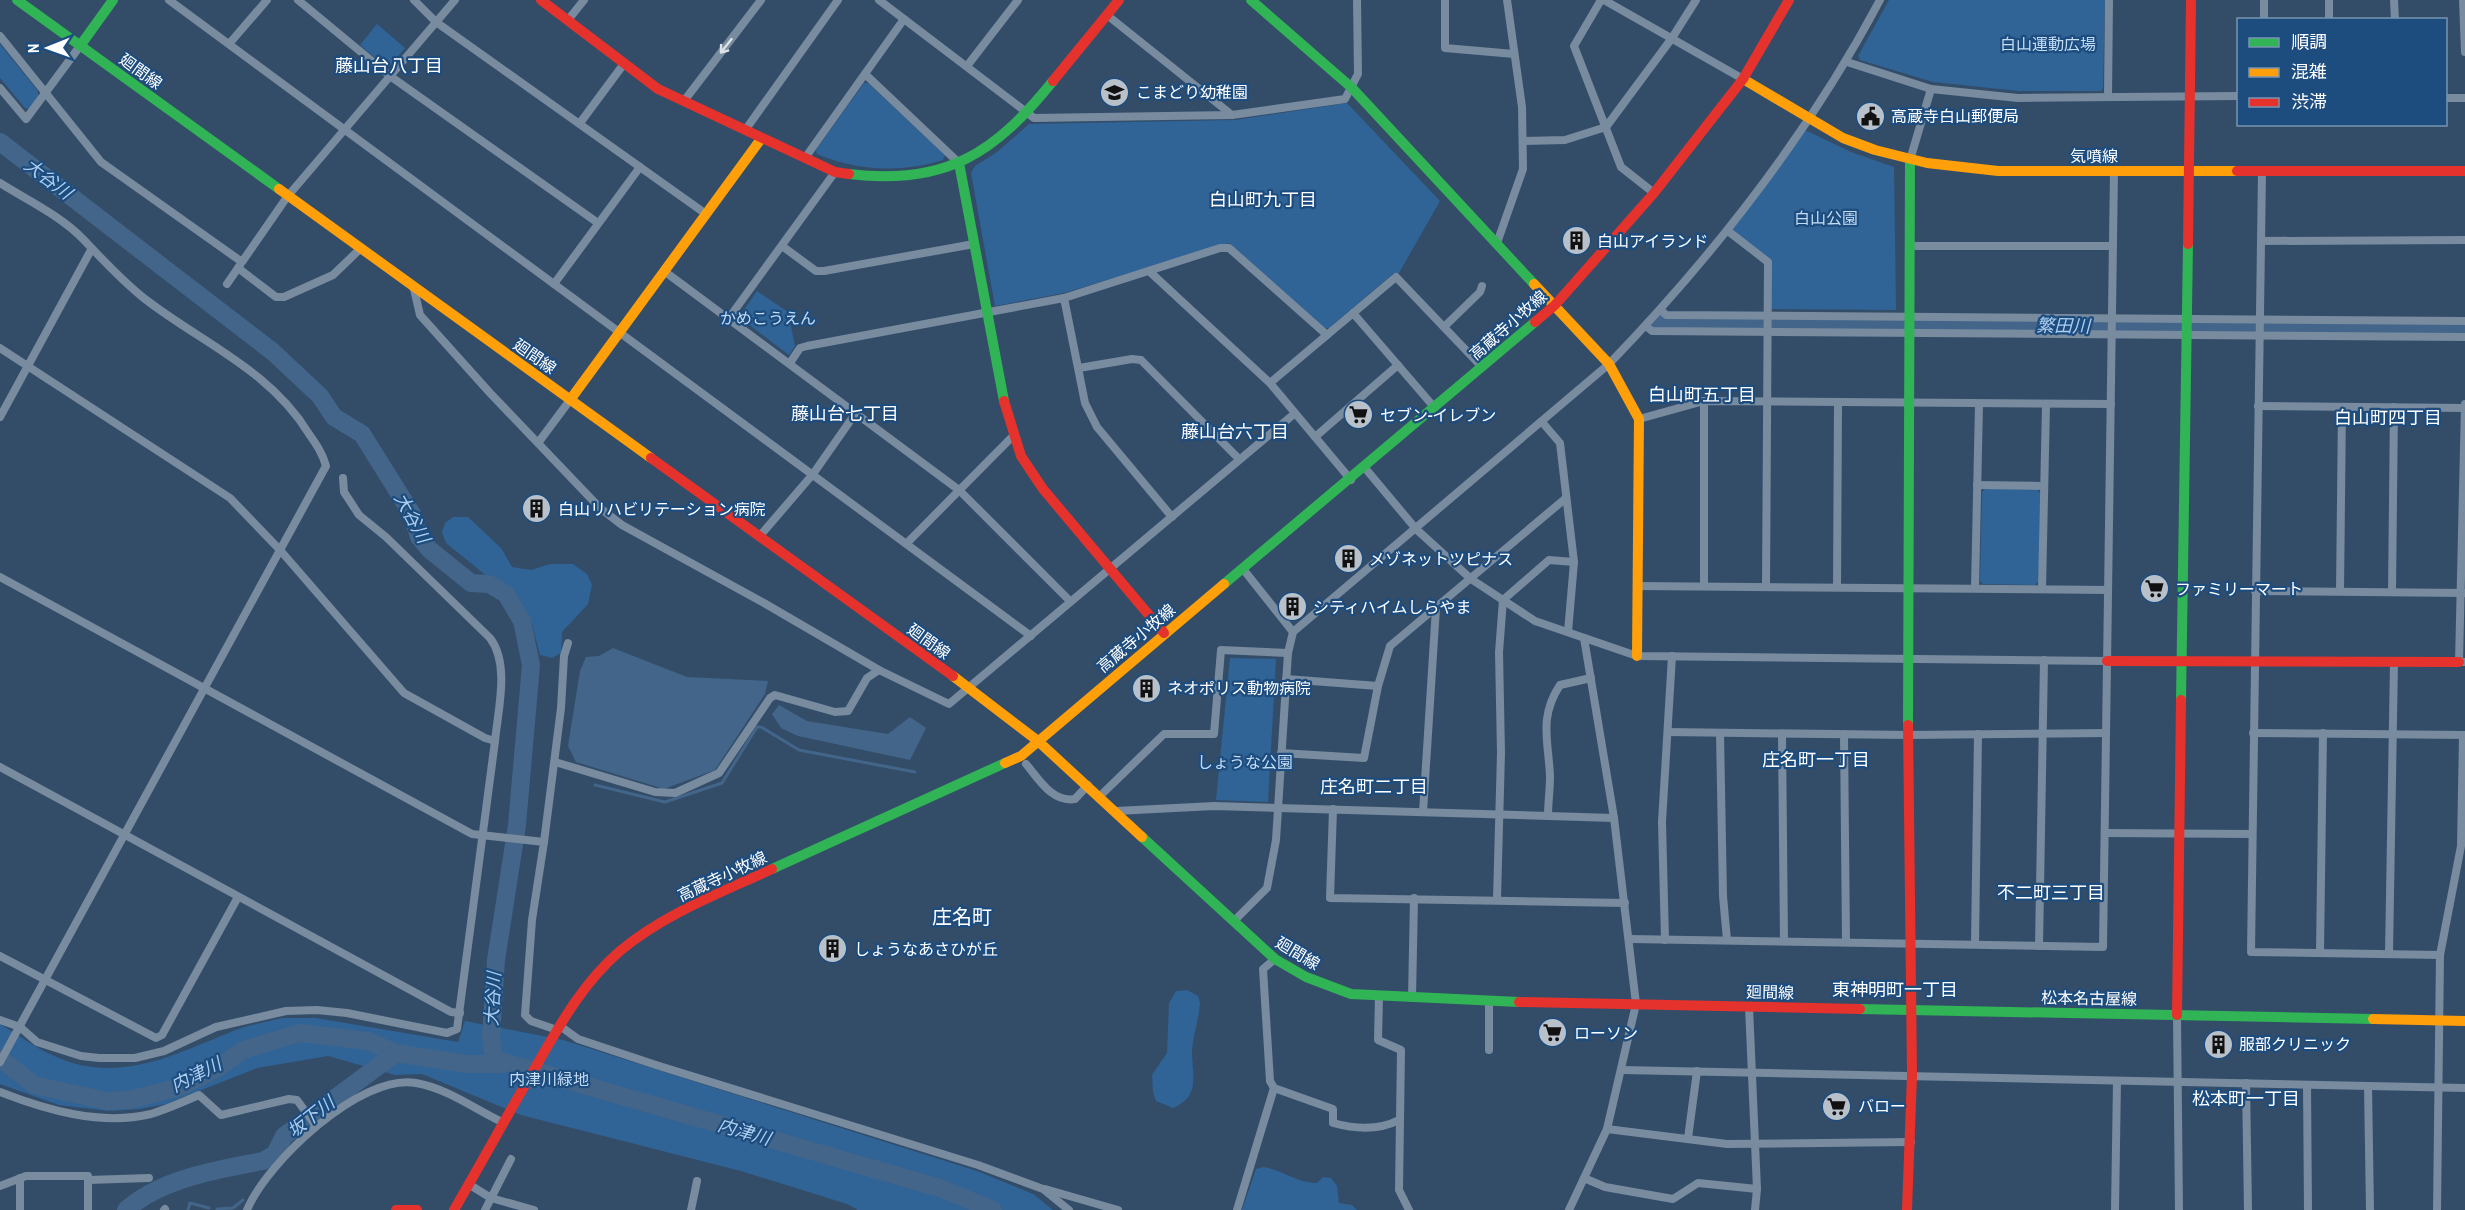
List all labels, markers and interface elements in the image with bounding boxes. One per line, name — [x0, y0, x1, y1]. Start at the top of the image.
north arrow — [18, 18, 78, 78]
legend — [2237, 18, 2447, 126]
text: 順調 — [2291, 29, 2327, 54]
park label: 白山運動広場 — [2000, 33, 2096, 55]
one-way arrow — [719, 38, 732, 54]
text: N — [22, 43, 44, 53]
street label: 廻間線 — [115, 48, 167, 94]
district label: 藤山台八丁目 — [335, 53, 443, 78]
text: 混雑 — [2291, 59, 2327, 84]
school or university icon: こまどり幼稚園 — [1099, 76, 1131, 108]
place label: こまどり幼稚園 — [1136, 81, 1248, 103]
text: 渋滞 — [2291, 89, 2327, 114]
public building icon: 高蔵寺白山郵便局 — [1854, 100, 1886, 132]
place label: 高蔵寺白山郵便局 — [1891, 105, 2019, 127]
street label: 気噴線 — [2070, 145, 2118, 167]
water label: 大谷川 — [19, 152, 79, 206]
district label: 白山町九丁目 — [1209, 187, 1317, 212]
park label: 白山公園 — [1794, 207, 1858, 229]
building icon: 白山アイランド — [1560, 225, 1592, 257]
place label: 白山アイランド — [1597, 230, 1708, 252]
street label: 高蔵寺小牧線 — [1465, 285, 1551, 365]
park label: かめこうえん — [720, 307, 816, 329]
water label: 繁田川 — [2036, 313, 2092, 339]
street label: 廻間線 — [509, 333, 561, 379]
district label: 白山町五丁目 — [1648, 382, 1756, 407]
supermarket icon: セブン-イレブン — [1343, 399, 1375, 431]
district label: 藤山台七丁目 — [791, 401, 899, 426]
place label: セブン-イレブン — [1380, 404, 1496, 426]
district label: 白山町四丁目 — [2334, 405, 2442, 430]
district label: 藤山台六丁目 — [1181, 419, 1289, 444]
water label: 大谷川 — [388, 488, 437, 549]
building icon: 白山リハビリテーション病院 — [521, 493, 553, 525]
place label: 白山リハビリテーション病院 — [558, 498, 766, 520]
building icon: メゾネットツピナス — [1332, 543, 1364, 575]
place label: メゾネットツピナス — [1369, 548, 1513, 570]
supermarket icon: ファミリーマート — [2138, 573, 2170, 605]
place label: ファミリーマート — [2175, 578, 2303, 600]
building icon: シティハイムしらやま — [1276, 591, 1308, 623]
place label: シティハイムしらやま — [1313, 596, 1471, 618]
street label: 高蔵寺小牧線 — [1092, 599, 1180, 677]
street label: 廻間線 — [903, 618, 955, 664]
building icon: ネオポリス動物病院 — [1130, 672, 1162, 704]
place label: ネオポリス動物病院 — [1167, 677, 1311, 699]
district label: 庄名町一丁目 — [1762, 747, 1870, 772]
park label: しょうな公園 — [1197, 751, 1293, 773]
district label: 庄名町二丁目 — [1320, 774, 1428, 799]
street label: 高蔵寺小牧線 — [674, 846, 770, 906]
district label: 不二町三丁目 — [1997, 880, 2105, 905]
district label: 庄名町 — [932, 903, 992, 930]
street label: 廻間線 — [1272, 931, 1324, 975]
building icon: しょうなあさひが丘 — [817, 933, 849, 965]
place label: しょうなあさひが丘 — [854, 938, 998, 960]
water label: 大谷川 — [479, 969, 507, 1027]
district label: 東神明町一丁目 — [1832, 977, 1958, 1002]
street label: 廻間線 — [1746, 981, 1794, 1003]
street label: 松本名古屋線 — [2041, 986, 2137, 1010]
supermarket icon: ローソン — [1537, 1017, 1569, 1049]
place label: ローソン — [1574, 1022, 1638, 1044]
building icon: 服部クリニック — [2202, 1028, 2234, 1060]
place label: 服部クリニック — [2239, 1033, 2351, 1055]
water label: 内津川 — [166, 1050, 227, 1098]
park label: 内津川緑地 — [509, 1068, 589, 1090]
district label: 松本町一丁目 — [2192, 1086, 2300, 1111]
water label: 坂下川 — [282, 1089, 341, 1143]
supermarket icon: バロー — [1821, 1090, 1853, 1122]
place label: バロー — [1858, 1095, 1906, 1117]
water label: 内津川 — [715, 1112, 775, 1152]

